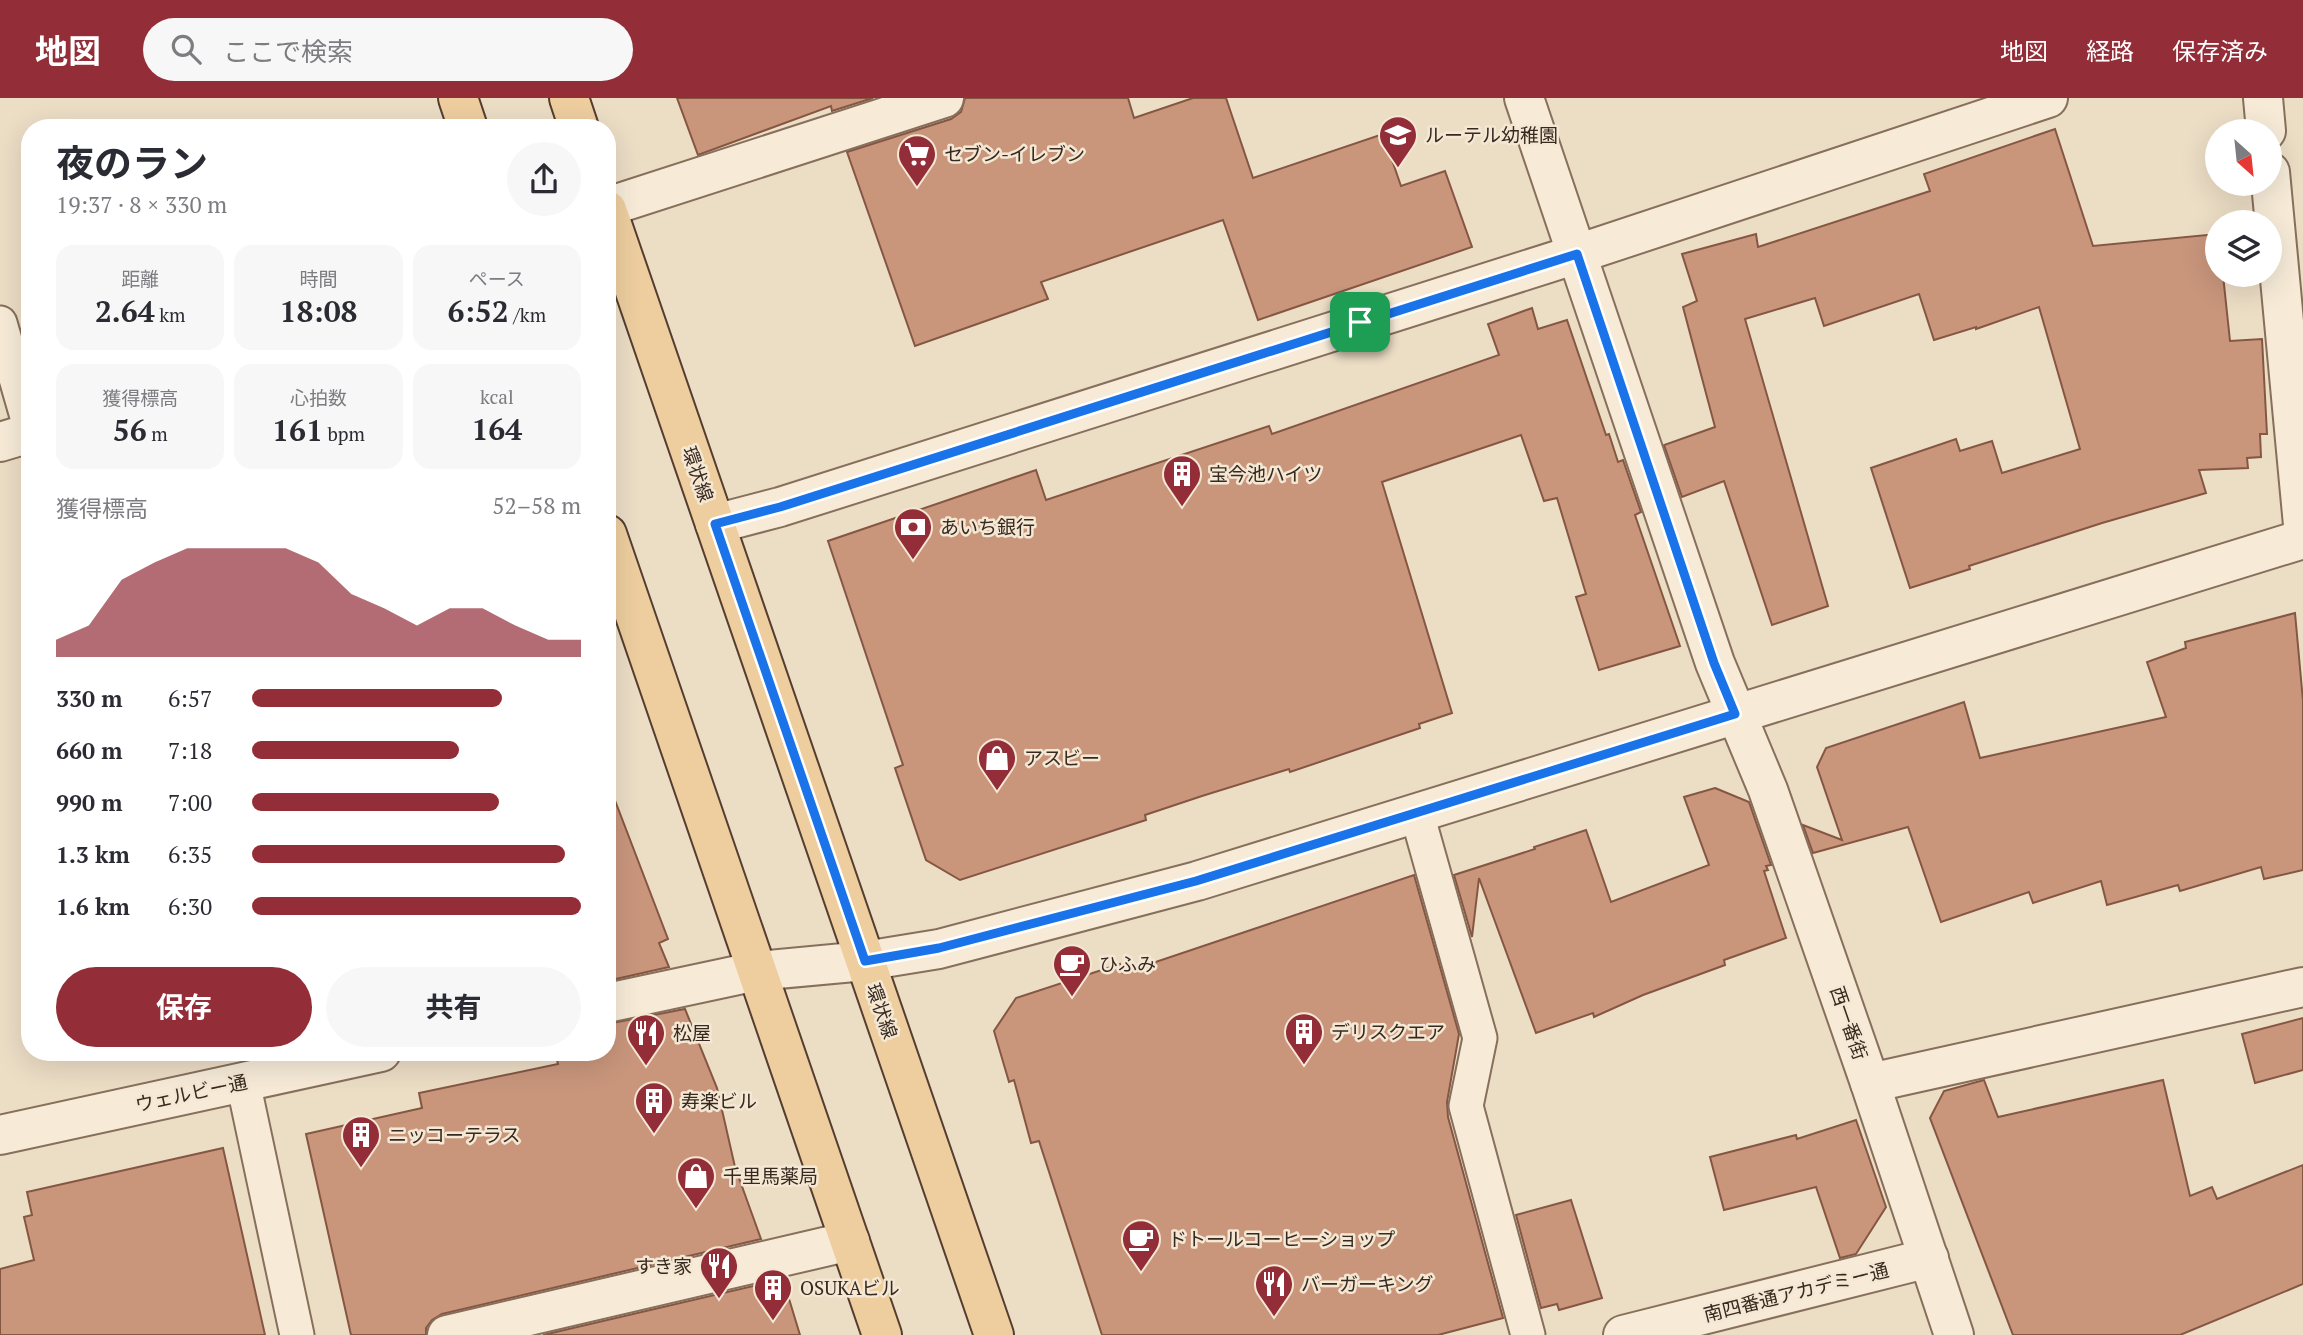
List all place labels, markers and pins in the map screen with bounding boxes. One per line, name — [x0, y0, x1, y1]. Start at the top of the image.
school or university icon: ルーテル幼稚園 — [1377, 114, 1419, 169]
place label: ルーテル幼稚園 — [1425, 122, 1558, 147]
supermarket icon: セブン-イレブン — [896, 133, 938, 188]
place label: セブン-イレブン — [944, 141, 1085, 166]
pin — [1330, 292, 1390, 352]
building icon: 宝今池ハイツ — [1161, 453, 1203, 508]
place label: 宝今池ハイツ — [1209, 461, 1323, 486]
bank icon: あいち銀行 — [892, 506, 934, 561]
place label: あいち銀行 — [940, 514, 1035, 539]
shop icon: アスビー — [976, 737, 1018, 792]
place label: アスビー — [1024, 745, 1100, 770]
cafe icon: ひふみ — [1051, 943, 1093, 998]
place label: ひふみ — [1099, 951, 1156, 976]
building icon: デリスクエア — [1283, 1011, 1325, 1066]
restaurant icon: 松屋 — [625, 1012, 667, 1067]
place label: デリスクエア — [1331, 1019, 1445, 1044]
place label: 松屋 — [673, 1020, 711, 1045]
building icon: 寿楽ビル — [633, 1080, 675, 1135]
place label: 寿楽ビル — [681, 1088, 757, 1113]
building icon: ニッコーテラス — [340, 1114, 382, 1169]
place label: ニッコーテラス — [388, 1122, 521, 1147]
shop icon: 千里馬薬局 — [675, 1155, 717, 1210]
place label: 千里馬薬局 — [723, 1163, 818, 1188]
cafe icon: ドトールコーヒーショップ — [1120, 1218, 1162, 1273]
place label: ドトールコーヒーショップ — [1168, 1226, 1395, 1251]
restaurant icon: すき家 — [698, 1245, 740, 1300]
place label: すき家 — [635, 1253, 692, 1278]
restaurant icon: バーガーキング — [1253, 1263, 1295, 1318]
building icon: OSUKAビル — [752, 1267, 794, 1322]
place label: バーガーキング — [1301, 1271, 1433, 1296]
place label: OSUKAビル — [800, 1275, 900, 1300]

